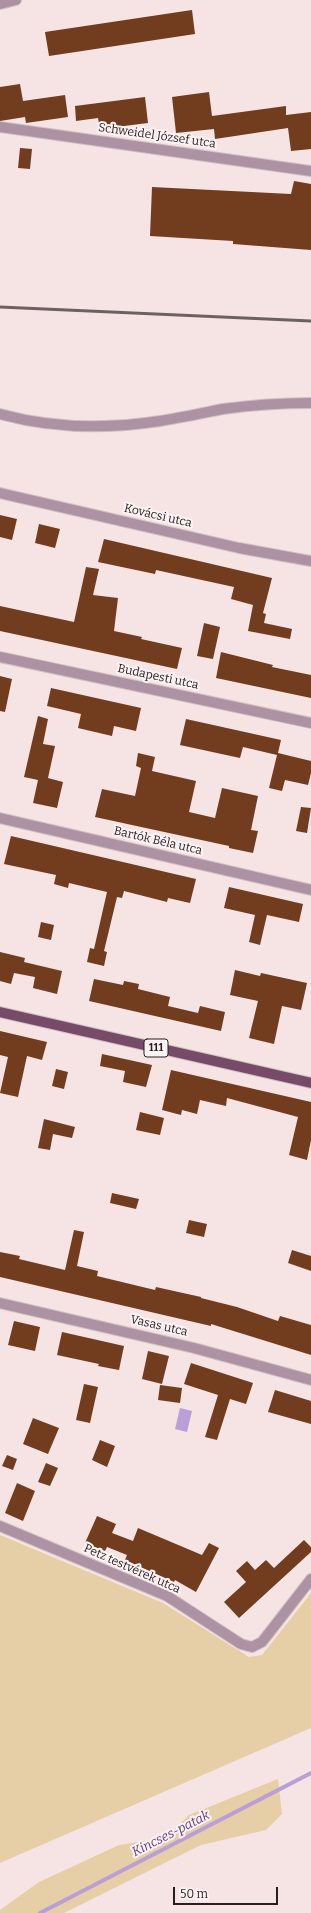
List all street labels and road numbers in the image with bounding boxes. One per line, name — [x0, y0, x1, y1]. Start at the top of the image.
street label: Schweidel József utca — [97, 121, 217, 151]
street label: Kovácsi utca — [123, 501, 193, 531]
street label: Budapesti utca — [116, 661, 200, 693]
street label: Bartók Béla utca — [112, 824, 204, 858]
road number: 111 — [144, 1039, 168, 1057]
street label: Vasas utca — [129, 1312, 189, 1340]
street label: Petz testvérek utca — [81, 1541, 183, 1597]

